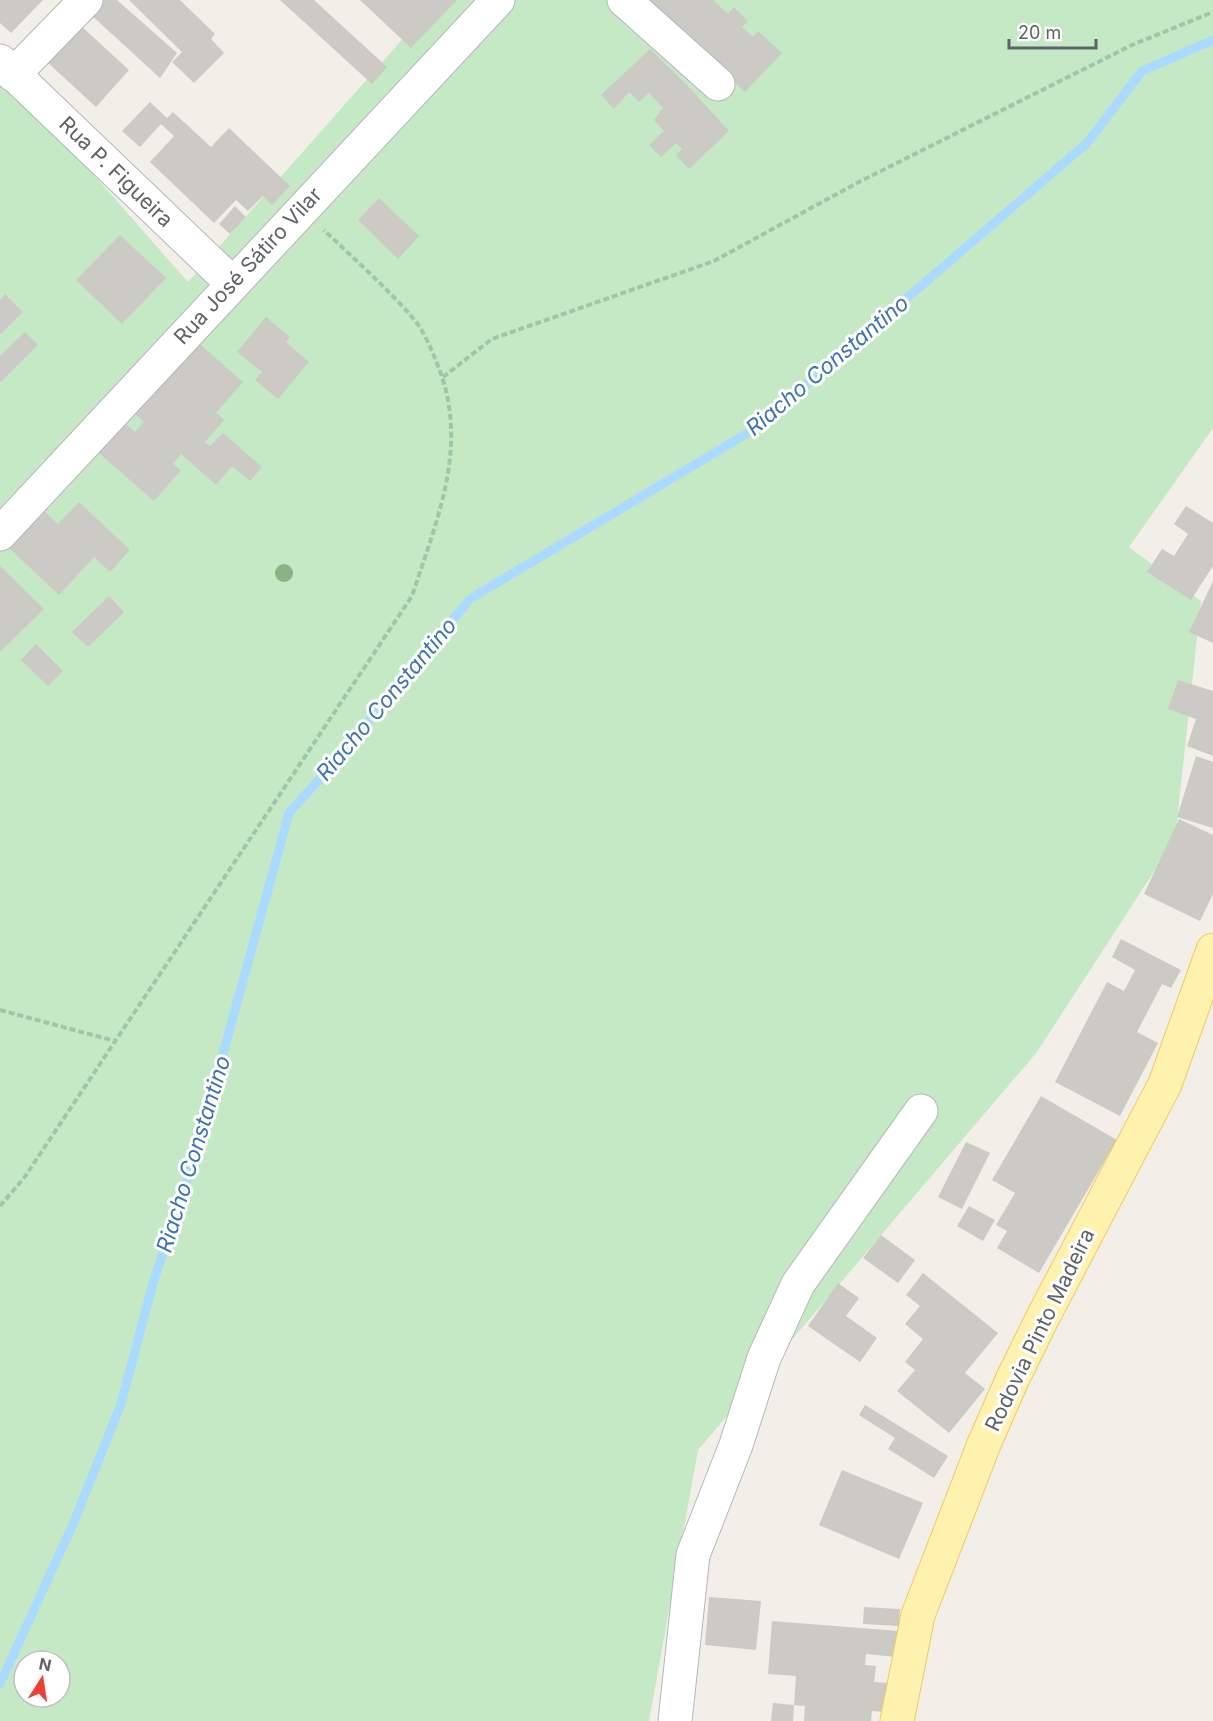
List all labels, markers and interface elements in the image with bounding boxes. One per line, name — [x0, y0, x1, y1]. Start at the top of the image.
scale bar — [1009, 12, 1096, 50]
text: 20 m — [1018, 22, 1061, 43]
street label: Rua P. Figueira — [54, 111, 178, 232]
street label: Rua José Sátiro Vilar — [169, 182, 327, 349]
water label: Riacho Constantino — [740, 289, 914, 441]
water label: Riacho Constantino — [310, 612, 462, 786]
water label: Riacho Constantino — [151, 1053, 235, 1255]
street label: Rodovia Pinto Madeira — [980, 1224, 1099, 1435]
north arrow — [12, 1649, 72, 1709]
text: N — [37, 1653, 53, 1675]

